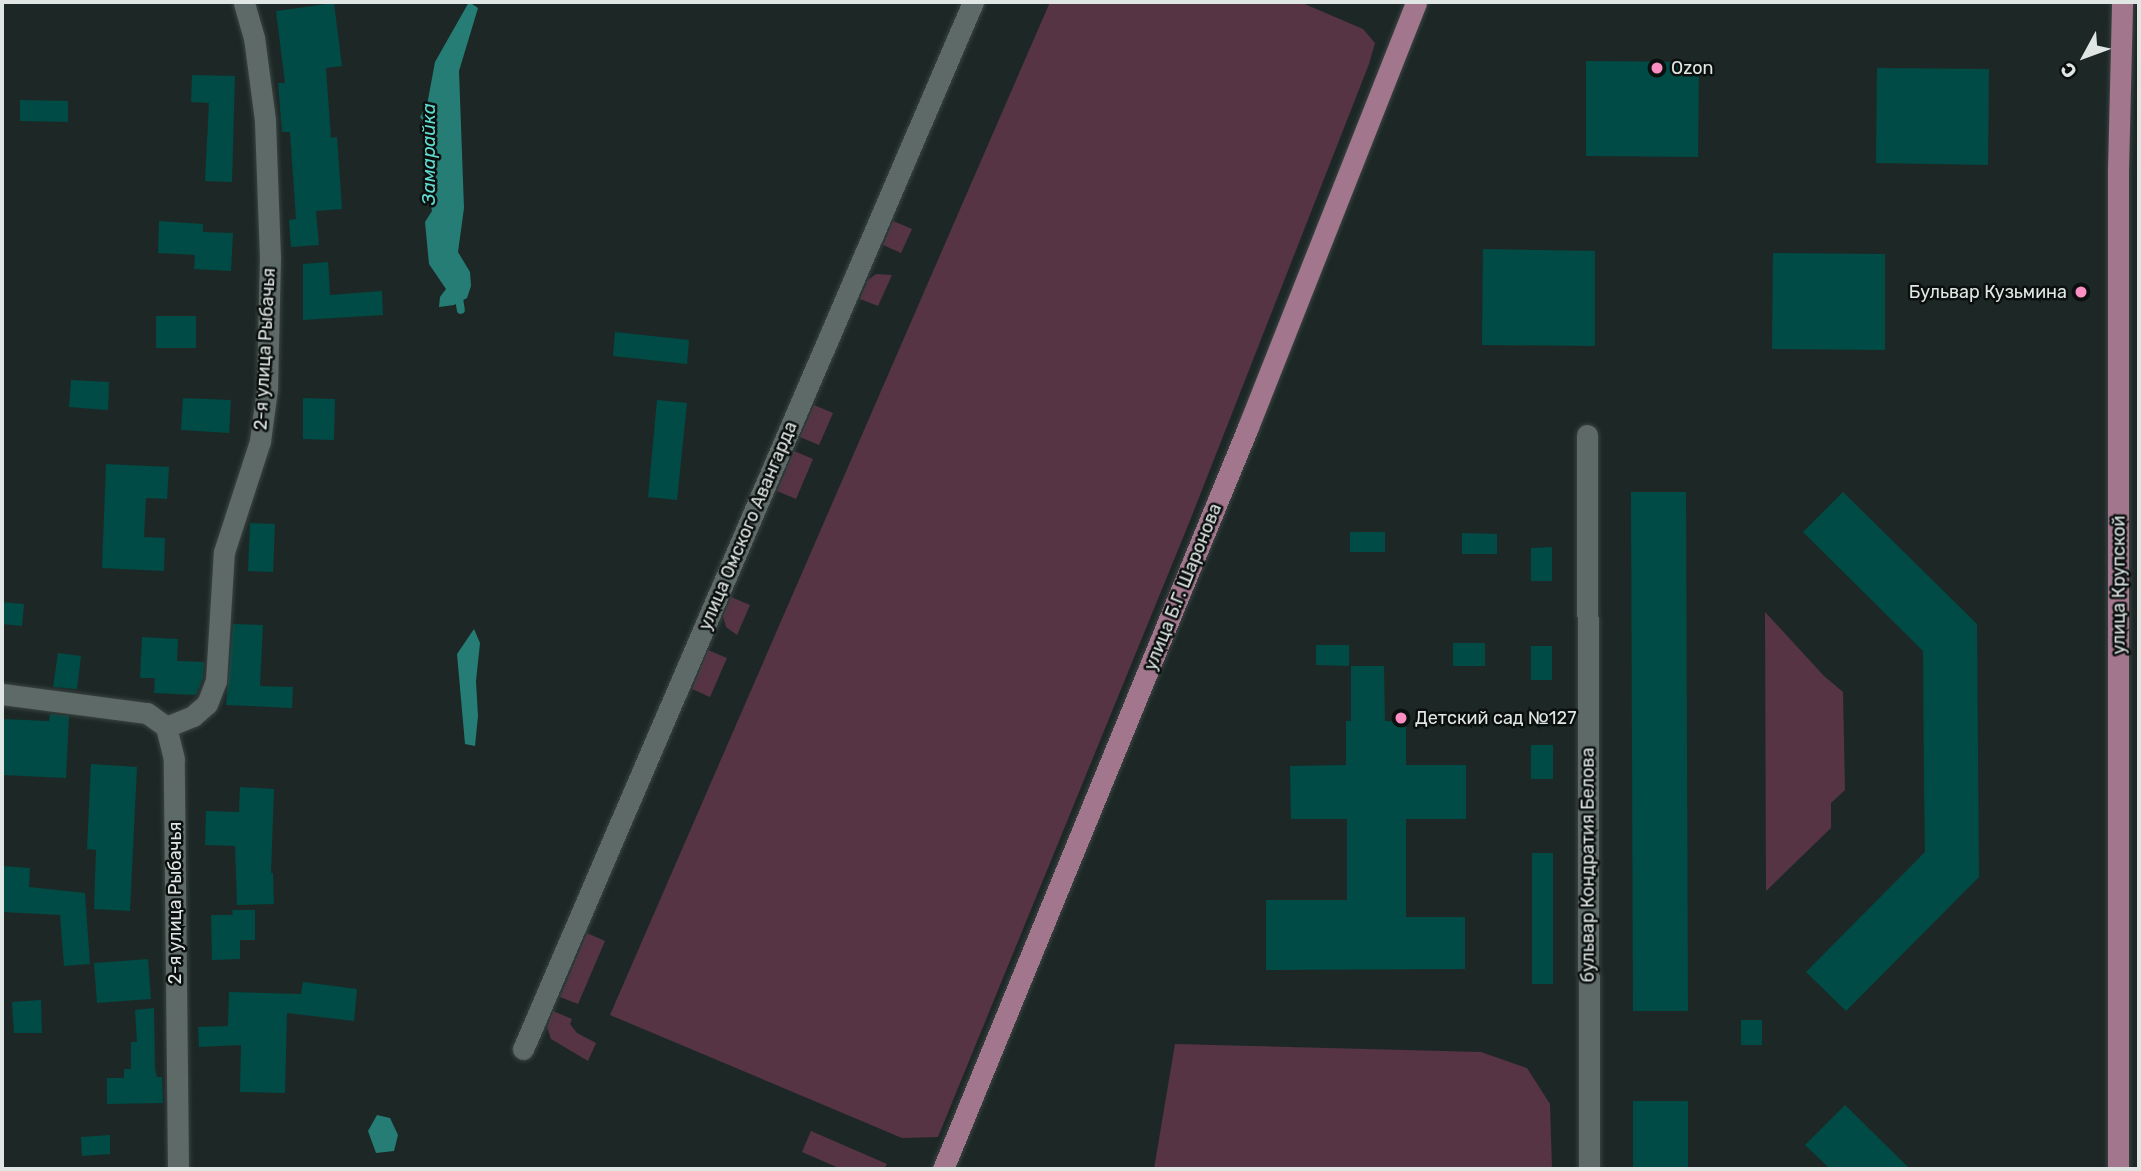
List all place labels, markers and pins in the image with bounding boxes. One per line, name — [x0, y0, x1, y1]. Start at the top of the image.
place label: Ozon — [1671, 57, 1713, 79]
marker: Ozon — [1649, 60, 1665, 76]
place label: Бульвар Кузьмина — [1909, 281, 2067, 303]
marker: Бульвар Кузьмина — [2073, 284, 2089, 300]
place label: Детский сад №127 — [1415, 707, 1576, 729]
marker: Детский сад №127 — [1393, 710, 1409, 726]

